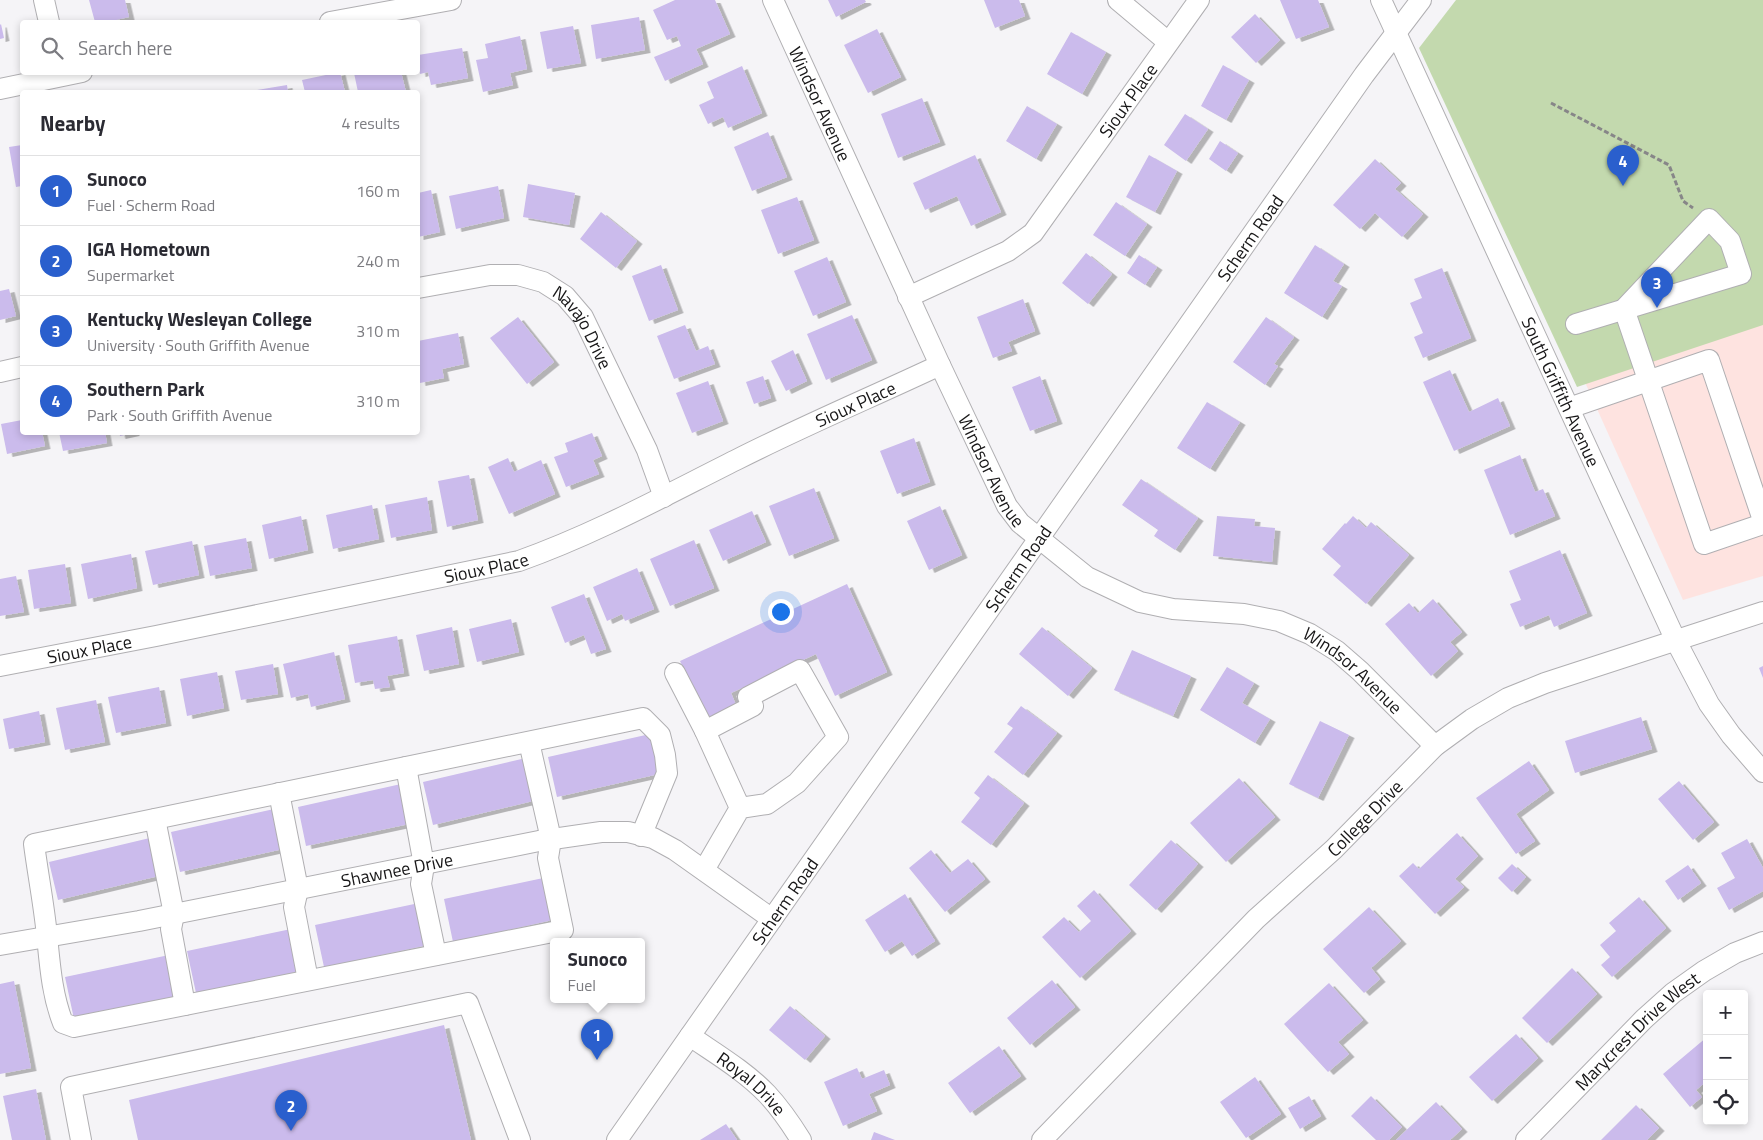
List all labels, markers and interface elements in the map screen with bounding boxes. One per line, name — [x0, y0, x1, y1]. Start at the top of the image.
search box — [20, 20, 420, 75]
text: Search here — [78, 33, 172, 62]
icon: search — [38, 34, 66, 62]
street label: Windsor Avenue — [782, 42, 858, 165]
street label: Sioux Place — [1092, 57, 1163, 143]
text: Nearby — [40, 107, 105, 139]
text: 4 results — [341, 111, 400, 135]
pin: 4 — [1607, 145, 1639, 186]
text: Sunoco — [87, 164, 147, 193]
text: 1 — [52, 179, 60, 203]
text: 160 m — [356, 179, 400, 203]
street label: Scherm Road — [1210, 189, 1290, 287]
text: Fuel · Scherm Road — [87, 193, 215, 217]
text: IGA Hometown — [87, 234, 210, 263]
text: 2 — [52, 249, 60, 273]
text: 240 m — [356, 249, 400, 273]
text: Supermarket — [87, 263, 174, 287]
pin: 3 — [1641, 267, 1673, 308]
street label: Navajo Drive — [548, 278, 619, 373]
text: Kentucky Wesleyan College — [87, 304, 312, 333]
street label: South Griffith Avenue — [1515, 312, 1607, 471]
text: 3 — [52, 319, 60, 343]
text: 310 m — [356, 319, 400, 343]
text: University · South Griffith Avenue — [87, 333, 309, 357]
text: Southern Park — [87, 374, 204, 403]
street label: Sioux Place — [811, 374, 900, 434]
text: 4 — [52, 389, 60, 413]
text: 310 m — [356, 389, 400, 413]
text: Park · South Griffith Avenue — [87, 403, 272, 427]
street label: Windsor Avenue — [952, 410, 1032, 533]
street label: Scherm Road — [978, 520, 1058, 618]
street label: Sioux Place — [442, 545, 532, 590]
your location — [768, 599, 794, 625]
street label: Windsor Avenue — [1298, 620, 1409, 720]
street label: Sioux Place — [45, 627, 134, 670]
street label: College Drive — [1321, 773, 1409, 863]
street label: Shawnee Drive — [339, 845, 455, 894]
street label: Scherm Road — [745, 852, 825, 950]
popup — [550, 938, 645, 1003]
text: Sunoco — [568, 944, 627, 973]
street label: Marycrest Drive West — [1568, 964, 1706, 1096]
text: Fuel — [568, 973, 596, 997]
map controls — [1703, 990, 1748, 1125]
button: + — [1703, 990, 1748, 1035]
pin: 1 — [581, 1019, 613, 1060]
button: − — [1703, 1035, 1748, 1080]
street label: Royal Drive — [712, 1045, 793, 1121]
button: locate — [1703, 1080, 1748, 1125]
pin: 2 — [275, 1090, 307, 1131]

